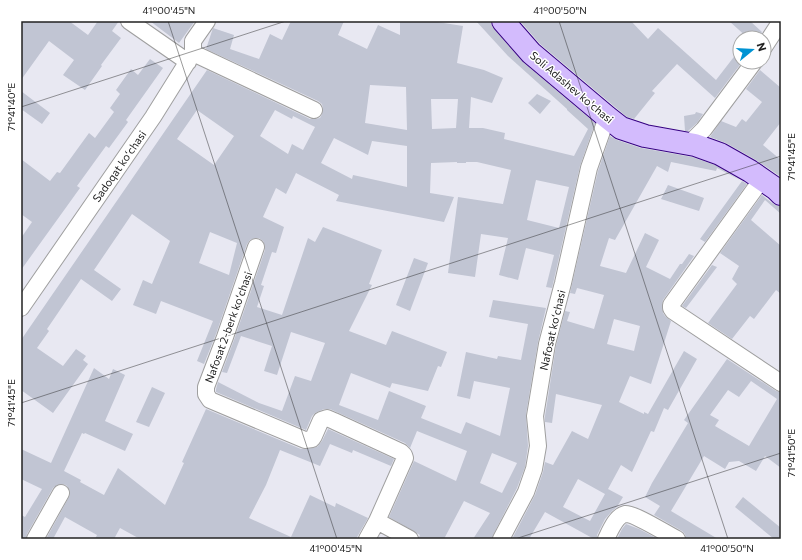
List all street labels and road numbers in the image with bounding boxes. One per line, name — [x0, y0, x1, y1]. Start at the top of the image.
street label: Soli Adashev ko'chasi — [528, 48, 616, 126]
street label: Sadoqat koʻchasi — [90, 128, 149, 204]
street label: Nafosat 2-berk koʻchasi — [202, 269, 254, 384]
street label: Nafosat koʻchasi — [536, 288, 568, 371]

